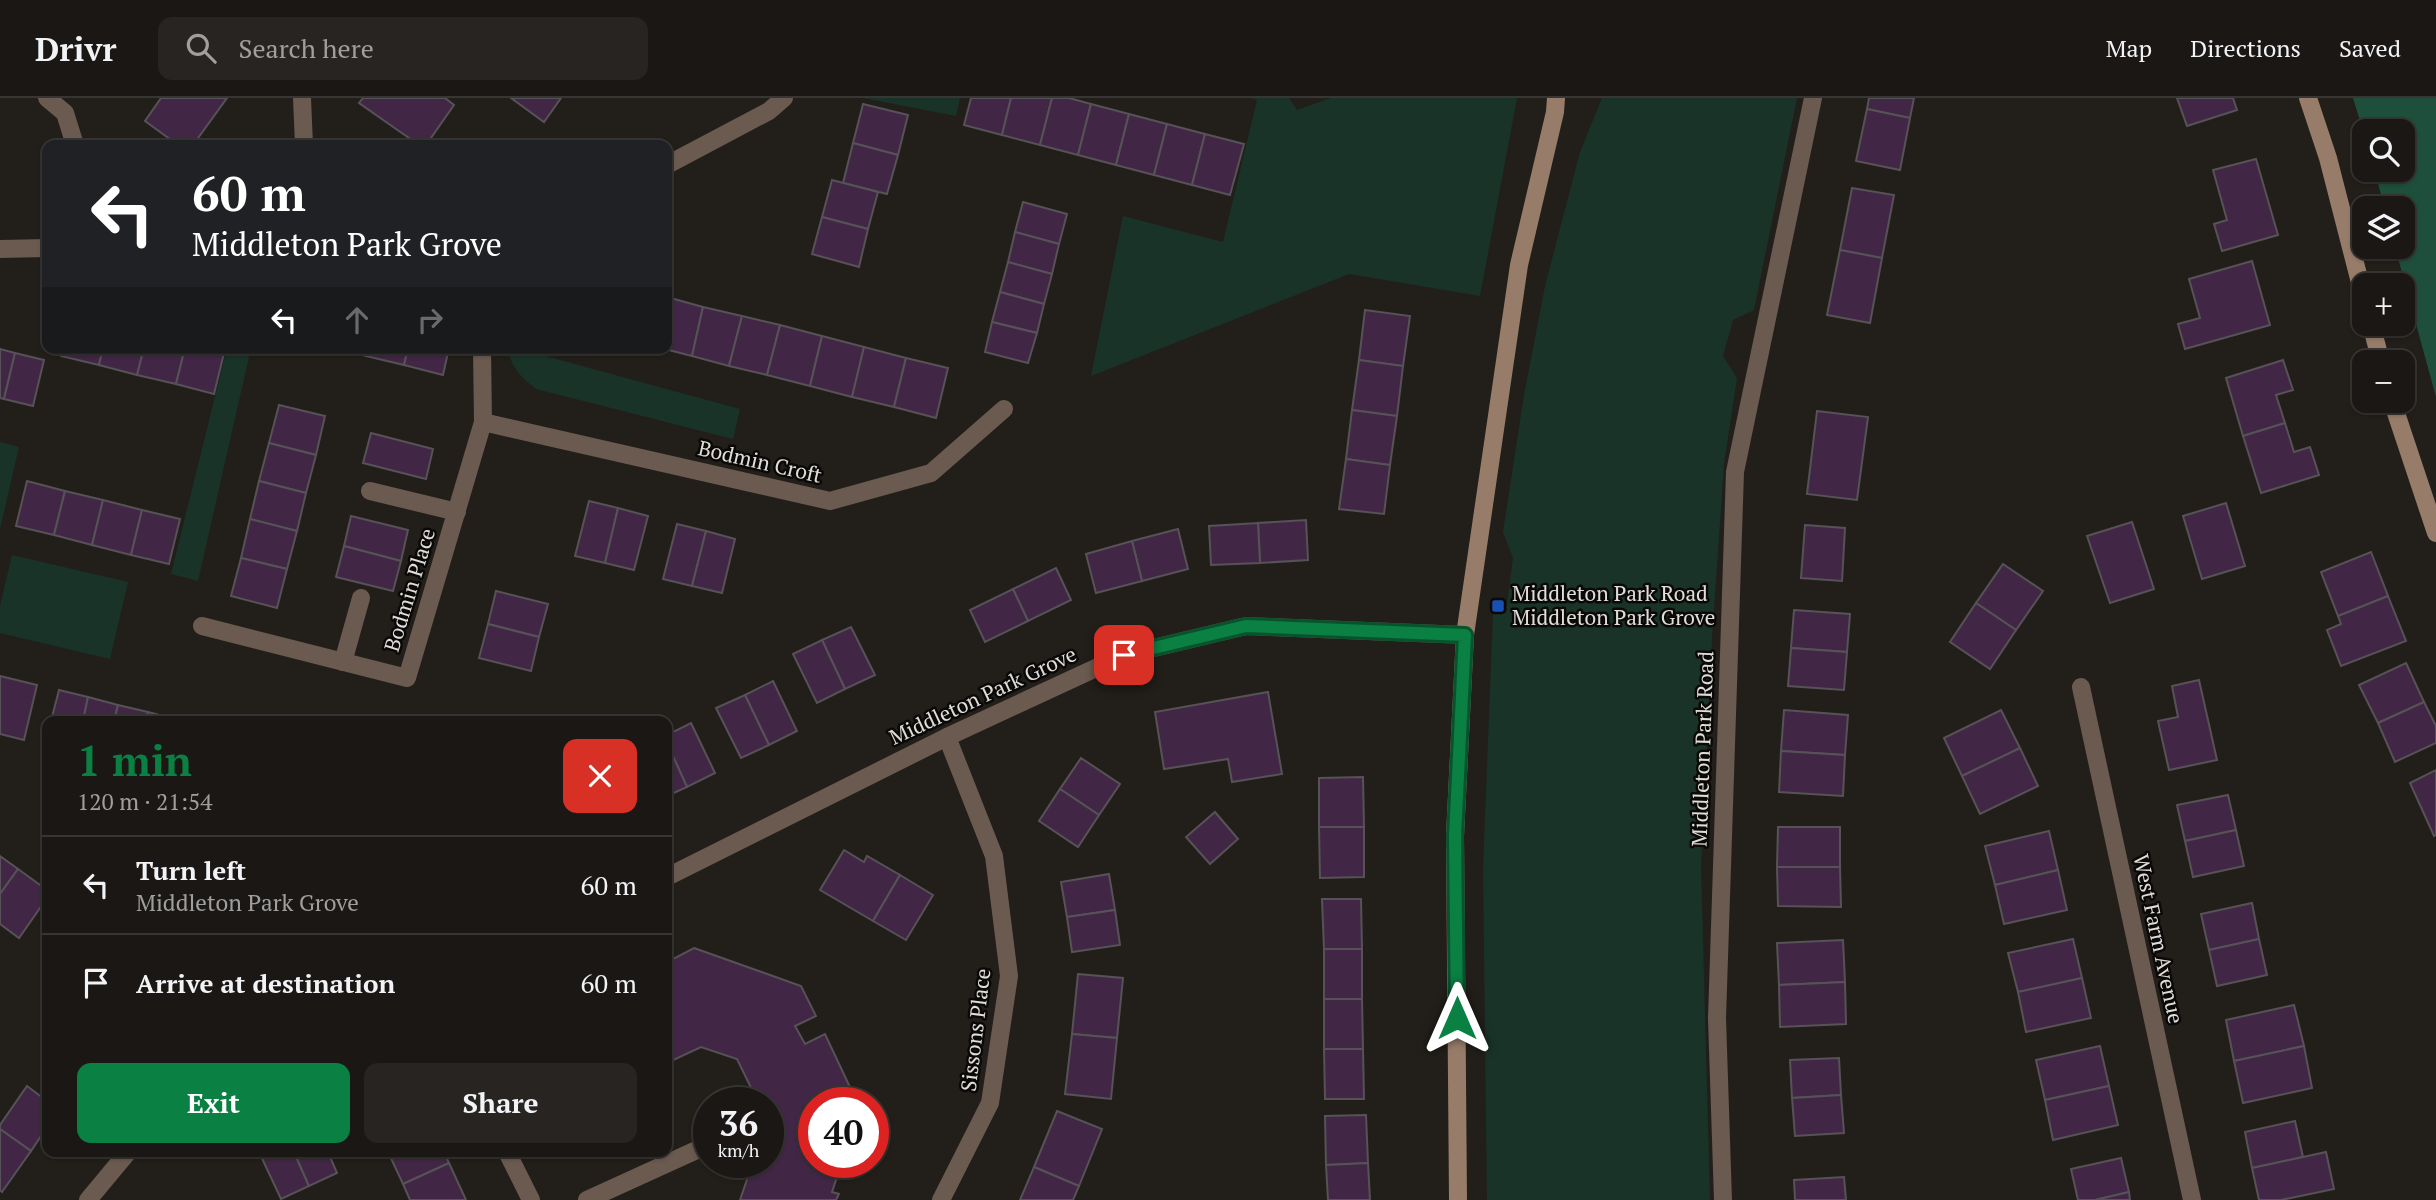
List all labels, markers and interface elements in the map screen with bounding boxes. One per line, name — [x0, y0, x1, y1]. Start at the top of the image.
search box — [158, 17, 648, 80]
text: Drivr — [35, 27, 116, 70]
icon: search — [182, 29, 220, 67]
text: Search here — [238, 31, 374, 65]
text: Map — [2106, 32, 2152, 64]
text: Directions — [2190, 32, 2301, 64]
text: Saved — [2339, 32, 2401, 64]
map controls — [2352, 119, 2415, 413]
button: search — [2352, 119, 2415, 182]
text: 60 m — [192, 160, 306, 225]
icon: left — [77, 168, 168, 259]
button: layers — [2352, 196, 2415, 259]
text: Middleton Park Grove — [192, 223, 502, 265]
button: + — [2352, 273, 2415, 336]
icon: left — [265, 301, 303, 339]
icon: ahead — [338, 301, 376, 339]
icon: right — [411, 301, 449, 339]
button: − — [2352, 350, 2415, 413]
street label: Bodmin Croft — [696, 433, 825, 489]
street label: Bodmin Place — [377, 525, 441, 655]
place label: Middleton Park Road Middleton Park Grove — [1512, 579, 1715, 631]
marker: Middleton Park Road Middleton Park Grove — [1490, 598, 1506, 614]
pin — [1094, 625, 1154, 685]
icon: arrive — [1105, 636, 1143, 674]
street label: Middleton Park Grove — [884, 639, 1081, 751]
street label: Middleton Park Road — [1685, 650, 1719, 847]
text: 1 min — [77, 732, 192, 788]
button: close — [563, 739, 637, 813]
text: 120 m · 21:54 — [77, 786, 212, 817]
street label: West Farm Avenue — [2127, 852, 2191, 1026]
text: Turn left — [136, 853, 246, 887]
icon: left — [77, 866, 115, 904]
text: 60 m — [581, 868, 637, 902]
text: Middleton Park Grove — [136, 887, 359, 918]
icon: arrive — [77, 964, 115, 1002]
text: Arrive at destination — [136, 966, 395, 1000]
text: 60 m — [581, 966, 637, 1000]
street label: Sissons Place — [954, 967, 996, 1093]
position arrow — [1420, 981, 1494, 1055]
button: Exit — [77, 1063, 350, 1143]
button: Share — [364, 1063, 637, 1143]
speed limit sign: 40 — [798, 1087, 889, 1178]
text: 36 — [719, 1100, 758, 1146]
text: km/h — [718, 1138, 759, 1162]

